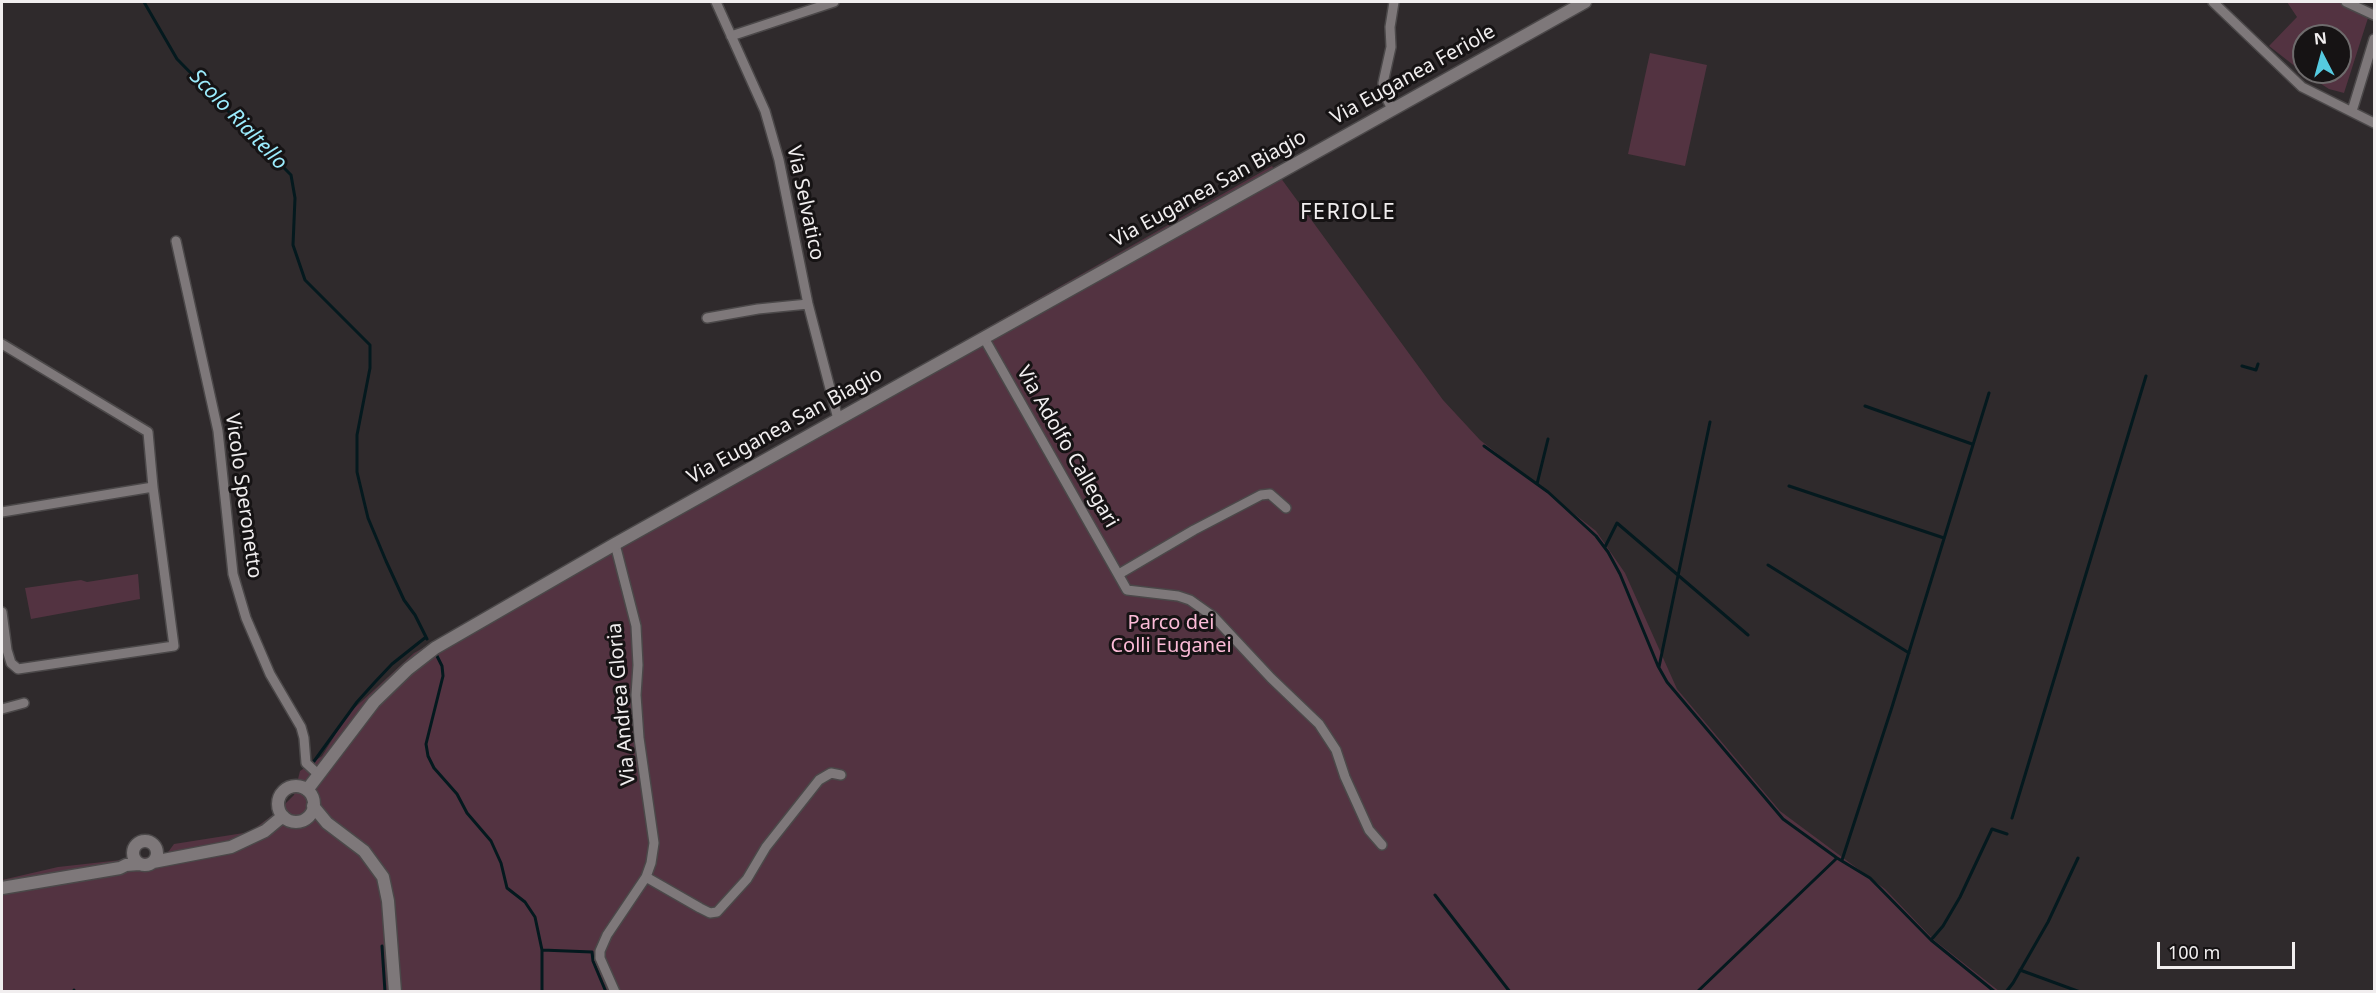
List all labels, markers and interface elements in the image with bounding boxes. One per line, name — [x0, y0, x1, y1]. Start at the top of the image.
street label: Via Euganea Feriole — [1327, 20, 1499, 130]
north arrow — [2292, 24, 2352, 84]
text: N — [2313, 26, 2328, 50]
water label: Scolo Rialtello — [184, 65, 292, 175]
street label: Via Euganea San Biagio — [1107, 125, 1311, 253]
street label: Via Selvatico — [781, 144, 829, 262]
district label: FERIOLE — [1300, 200, 1396, 226]
street label: Via Euganea San Biagio — [683, 362, 887, 490]
street label: Via Adolfo Callegari — [1011, 362, 1123, 532]
street label: Vicolo Speronetto — [220, 412, 266, 580]
park label: Parco dei Colli Euganei — [1110, 611, 1232, 658]
street label: Via Andrea Gloria — [603, 622, 641, 786]
scale bar — [2160, 930, 2298, 968]
text: 100 m — [2168, 940, 2220, 964]

